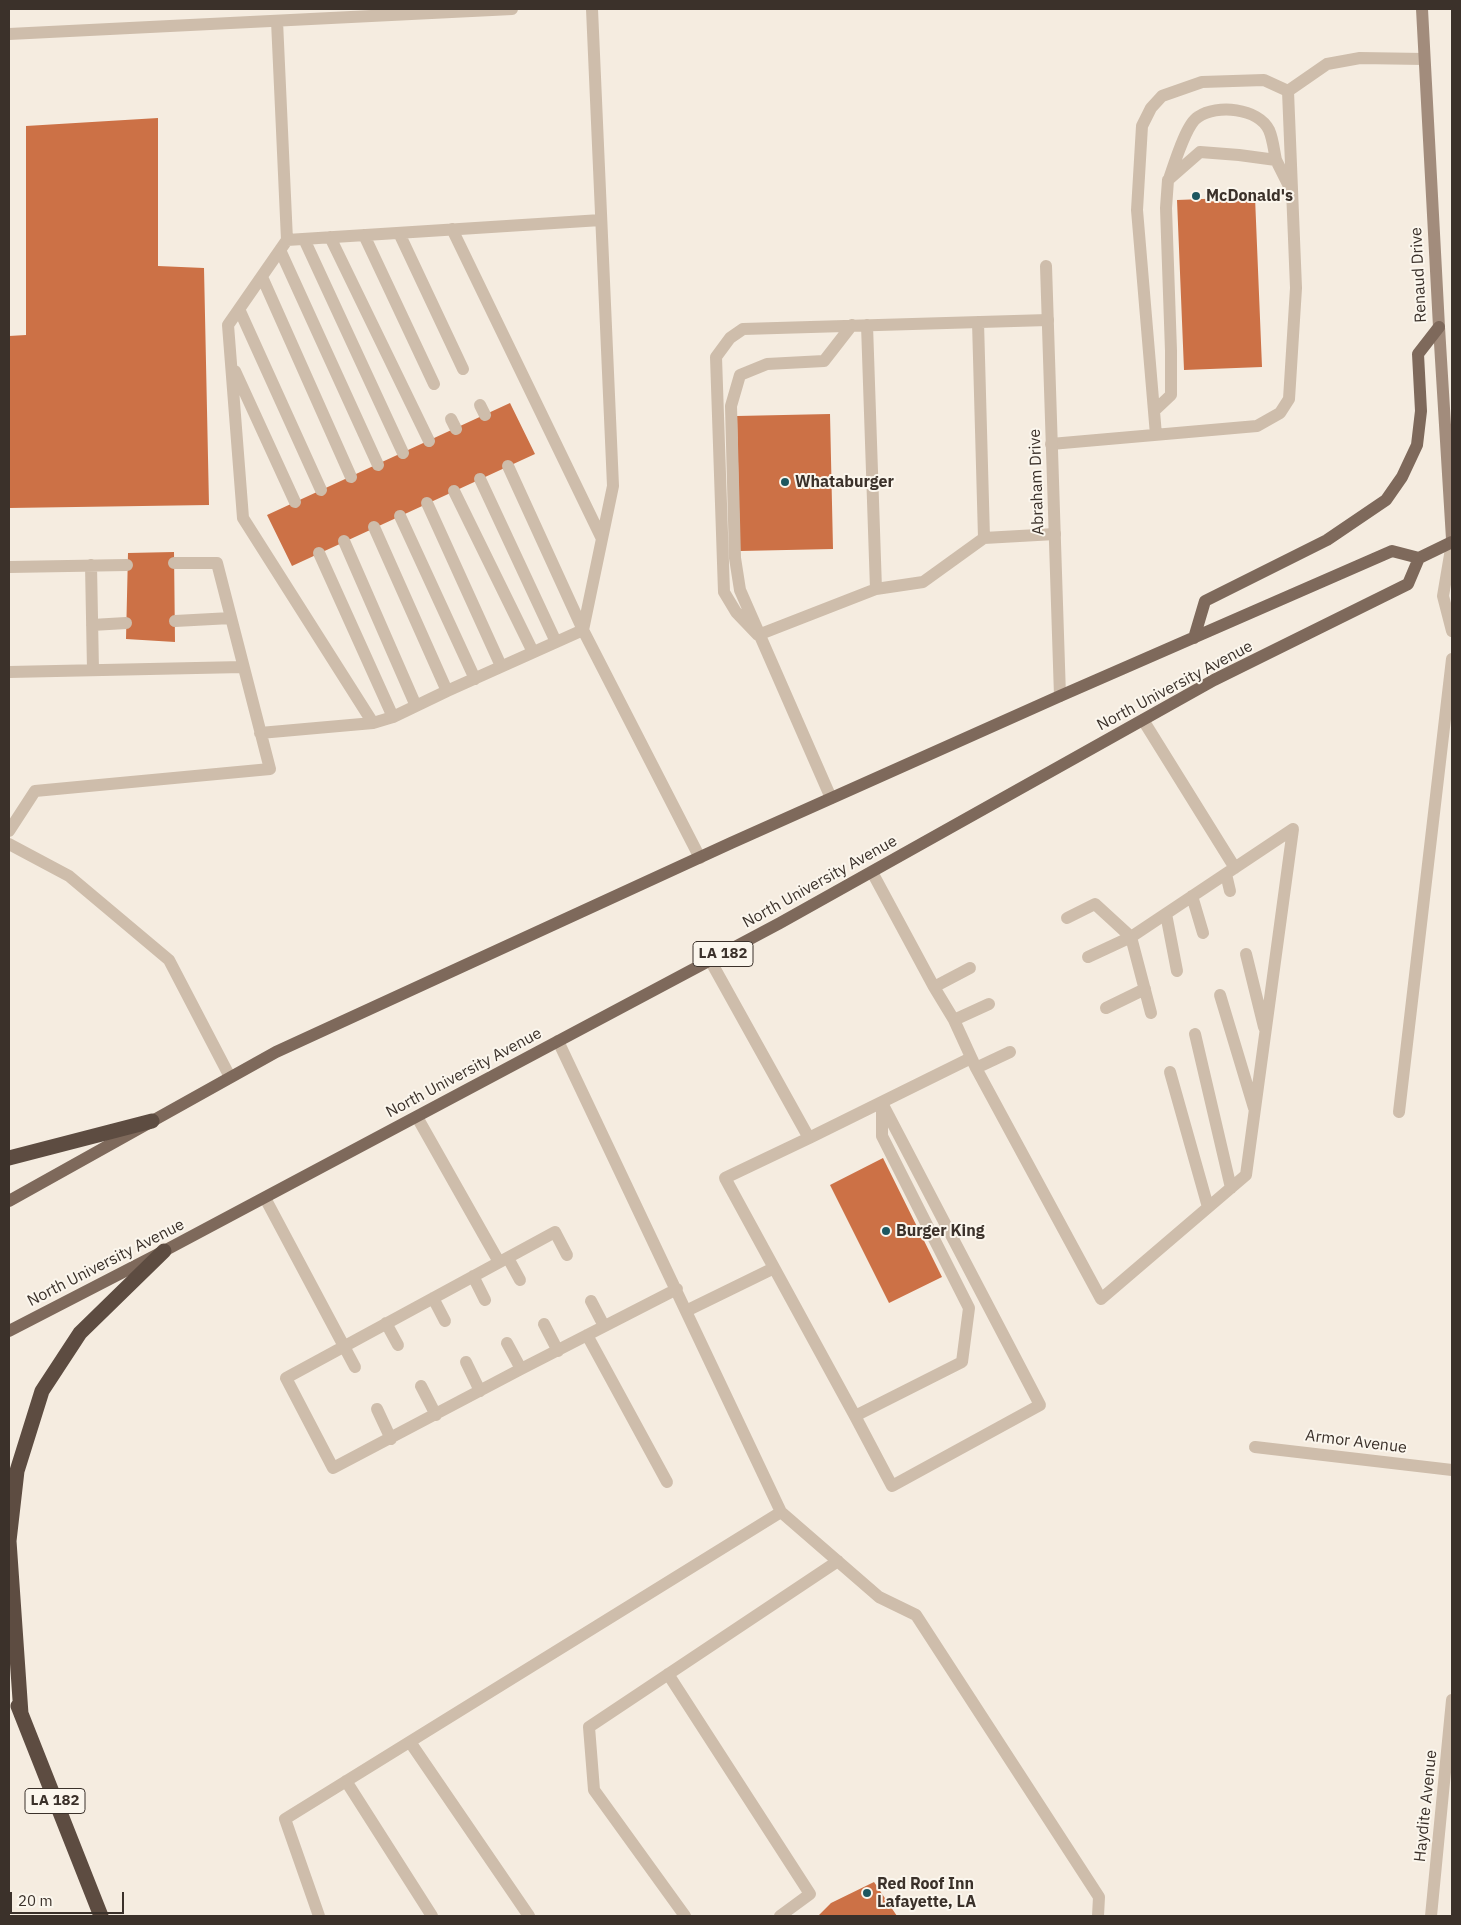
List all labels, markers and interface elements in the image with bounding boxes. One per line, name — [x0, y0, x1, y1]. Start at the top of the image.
place label: McDonald's — [1206, 186, 1293, 206]
marker: McDonald's — [1190, 190, 1202, 202]
street label: Renaud Drive — [1407, 227, 1431, 323]
street label: Abraham Drive — [1026, 428, 1048, 536]
place label: Whataburger — [795, 472, 894, 492]
marker: Whataburger — [779, 476, 791, 488]
street label: North University Avenue — [1094, 637, 1256, 735]
street label: North University Avenue — [739, 832, 901, 932]
road number: LA 182 — [693, 942, 753, 966]
street label: North University Avenue — [383, 1024, 545, 1122]
street label: North University Avenue — [24, 1215, 188, 1311]
place label: Burger King — [896, 1221, 984, 1241]
marker: Burger King — [880, 1225, 892, 1237]
street label: Armor Avenue — [1304, 1426, 1408, 1458]
street label: Haydite Avenue — [1411, 1749, 1441, 1863]
road number: LA 182 — [25, 1788, 85, 1814]
place label: Red Roof Inn Lafayette, LA — [877, 1874, 976, 1912]
scale bar — [12, 1882, 126, 1914]
marker: Red Roof Inn Lafayette, LA — [861, 1887, 873, 1899]
text: 20 m — [18, 1891, 53, 1910]

